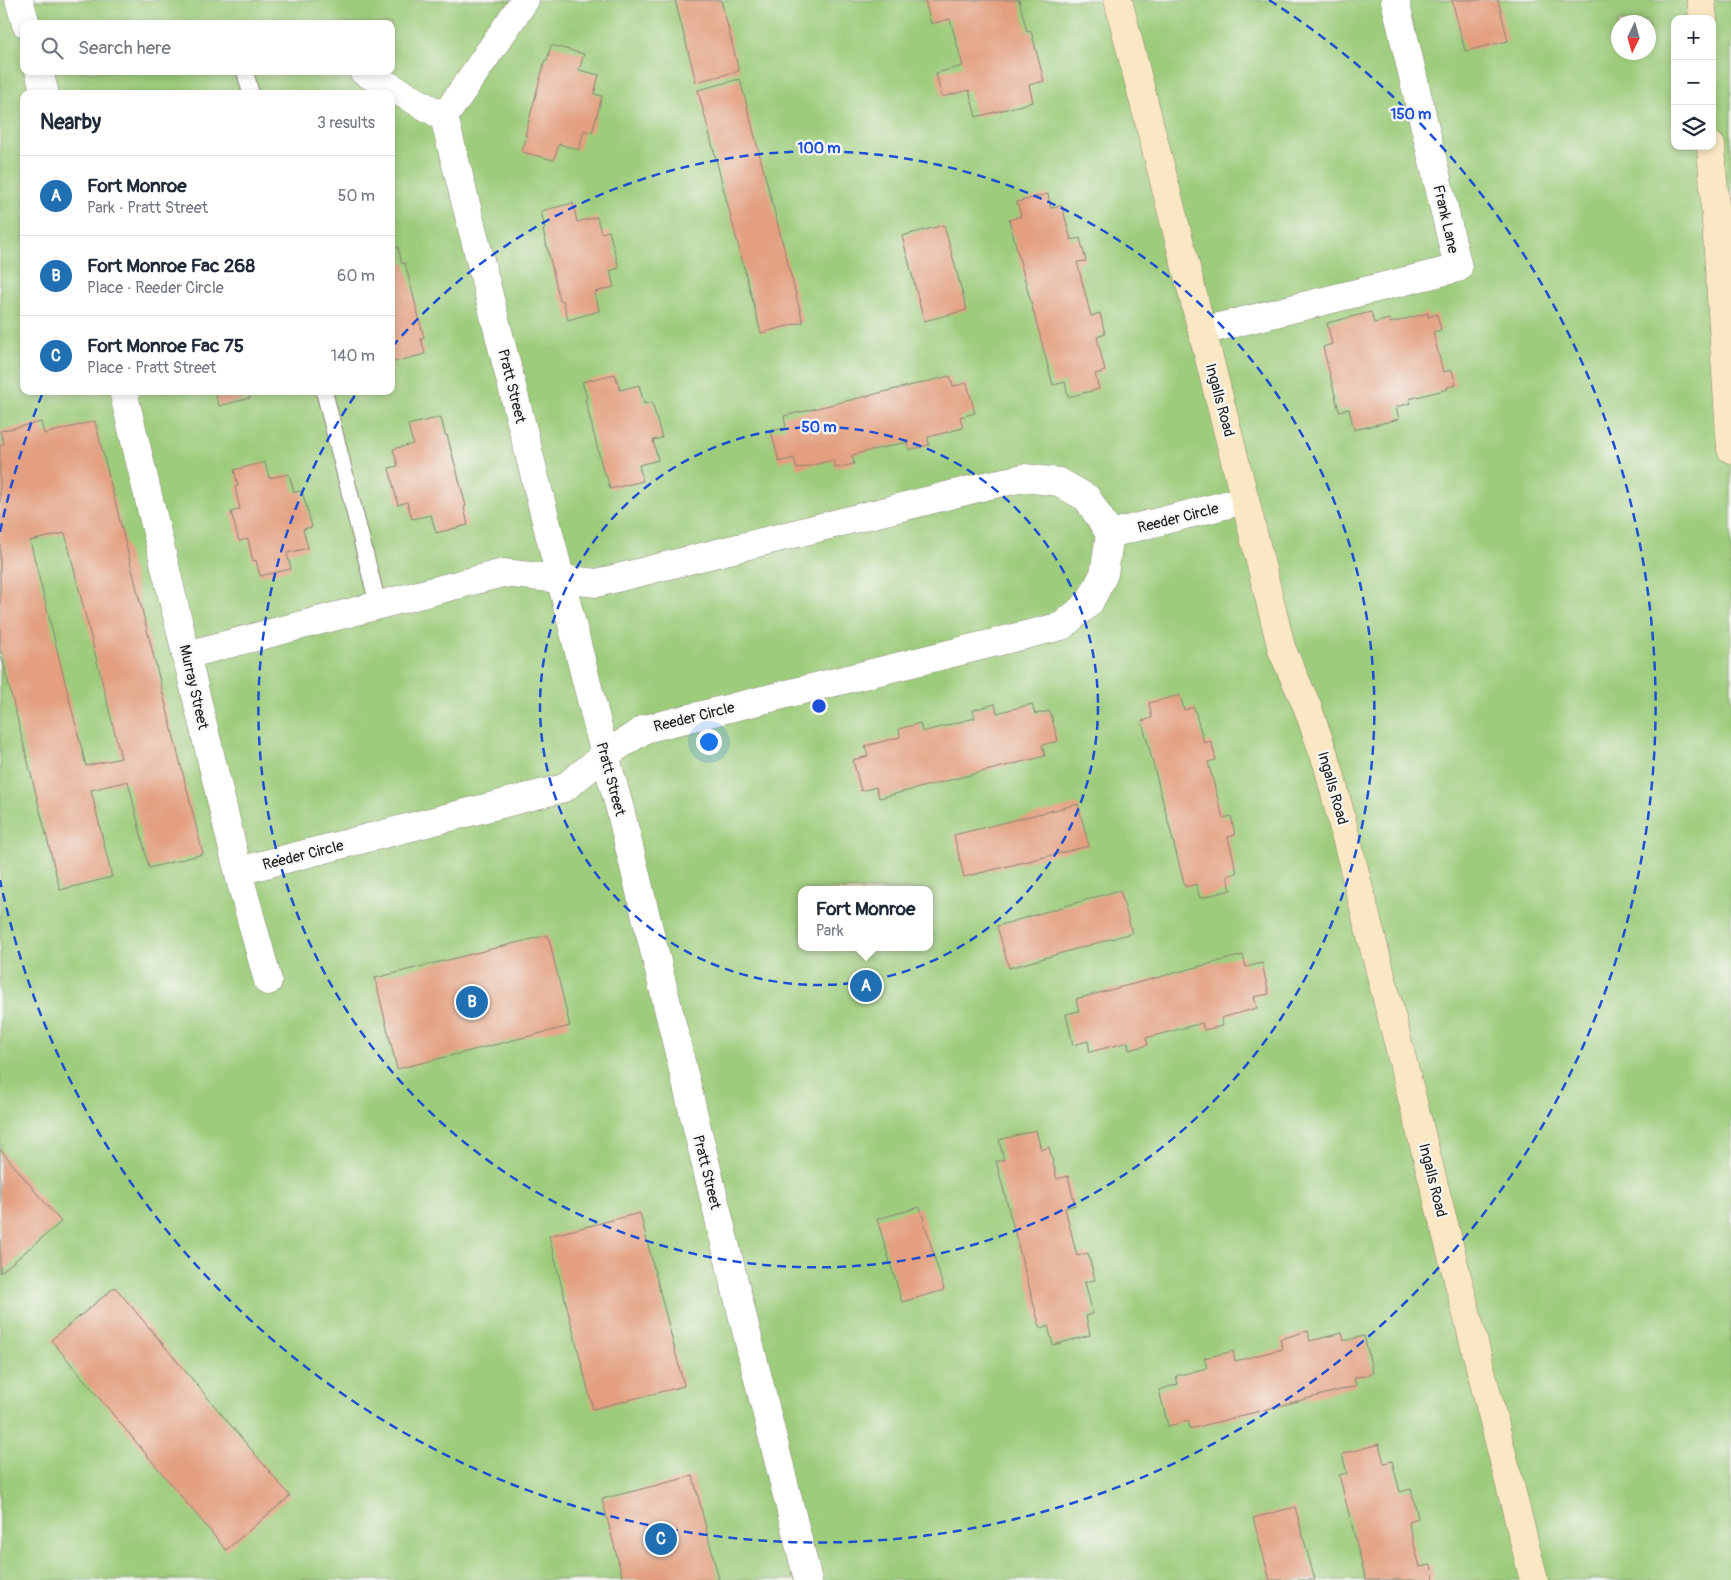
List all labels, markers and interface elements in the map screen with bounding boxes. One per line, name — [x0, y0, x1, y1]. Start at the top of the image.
north arrow — [1611, 15, 1656, 60]
map controls — [1671, 15, 1716, 150]
button: + — [1671, 15, 1716, 60]
search box — [20, 20, 395, 75]
icon: search — [38, 34, 66, 62]
text: Search here — [78, 36, 171, 60]
button: − — [1671, 60, 1716, 105]
text: 150 m — [1391, 105, 1431, 124]
button: layers — [1671, 105, 1716, 150]
text: Nearby — [40, 109, 101, 136]
text: 3 results — [317, 113, 375, 133]
text: 100 m — [798, 139, 840, 158]
text: Fort Monroe — [87, 174, 187, 198]
street label: Frank Lane — [1428, 183, 1463, 256]
text: A — [51, 186, 61, 206]
text: 50 m — [338, 186, 375, 206]
text: Park · Pratt Street — [87, 198, 208, 218]
text: Fort Monroe Fac 268 — [87, 254, 255, 278]
text: B — [51, 266, 61, 286]
text: 60 m — [337, 266, 375, 286]
text: Place · Reeder Circle — [87, 278, 224, 298]
text: Fort Monroe Fac 75 — [87, 334, 244, 358]
text: C — [51, 346, 61, 366]
text: 140 m — [331, 346, 375, 366]
street label: Pratt Street — [493, 347, 530, 426]
text: Place · Pratt Street — [87, 358, 216, 378]
street label: Ingalls Road — [1201, 361, 1238, 439]
text: 50 m — [802, 418, 836, 437]
street label: Reeder Circle — [1136, 499, 1221, 538]
street label: Murray Street — [175, 643, 213, 732]
centre of rings — [810, 697, 828, 715]
street label: Reeder Circle — [652, 698, 737, 737]
your location — [696, 729, 722, 755]
street label: Pratt Street — [592, 740, 630, 819]
street label: Ingalls Road — [1313, 749, 1352, 827]
street label: Reeder Circle — [261, 836, 346, 875]
popup — [798, 886, 933, 951]
text: Fort Monroe — [816, 897, 915, 921]
text: Park — [816, 921, 844, 941]
pin: A — [850, 967, 882, 1005]
pin: B — [456, 983, 488, 1021]
street label: Pratt Street — [688, 1133, 725, 1212]
street label: Ingalls Road — [1414, 1141, 1451, 1219]
pin: C — [645, 1520, 677, 1558]

